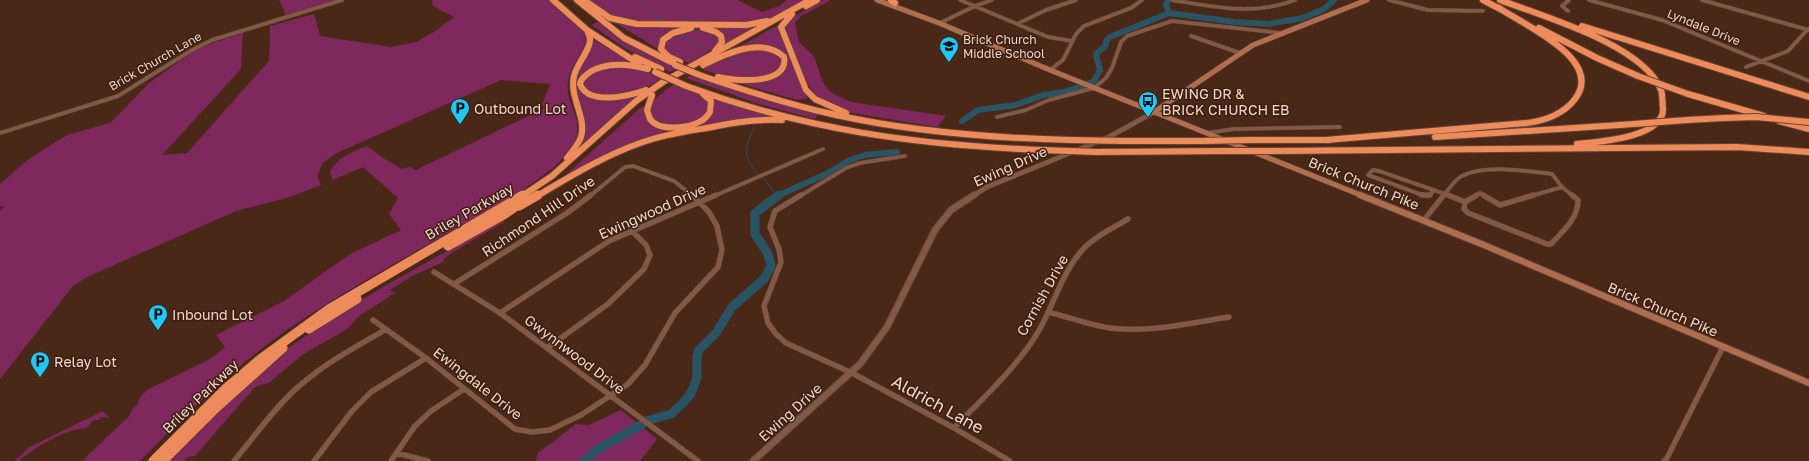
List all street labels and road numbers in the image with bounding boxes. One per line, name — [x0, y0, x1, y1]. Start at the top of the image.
street label: Lyndale Drive — [1665, 6, 1743, 48]
street label: Brick Church Lane — [106, 28, 204, 94]
street label: Ewing Drive — [971, 142, 1049, 190]
street label: Brick Church Pike — [1306, 153, 1422, 213]
street label: Richmond Hill Drive — [478, 172, 598, 260]
street label: Briley Parkway — [422, 179, 516, 243]
street label: Ewingwood Drive — [596, 180, 708, 242]
street label: Cornish Drive — [1013, 252, 1071, 338]
street label: Brick Church Pike — [1605, 278, 1721, 340]
street label: Gwynnwood Drive — [521, 311, 629, 397]
street label: Ewingdale Drive — [430, 343, 526, 423]
street label: Briley Parkway — [158, 355, 242, 437]
street label: Aldrich Lane — [888, 370, 988, 438]
street label: Ewing Drive — [755, 379, 825, 445]

